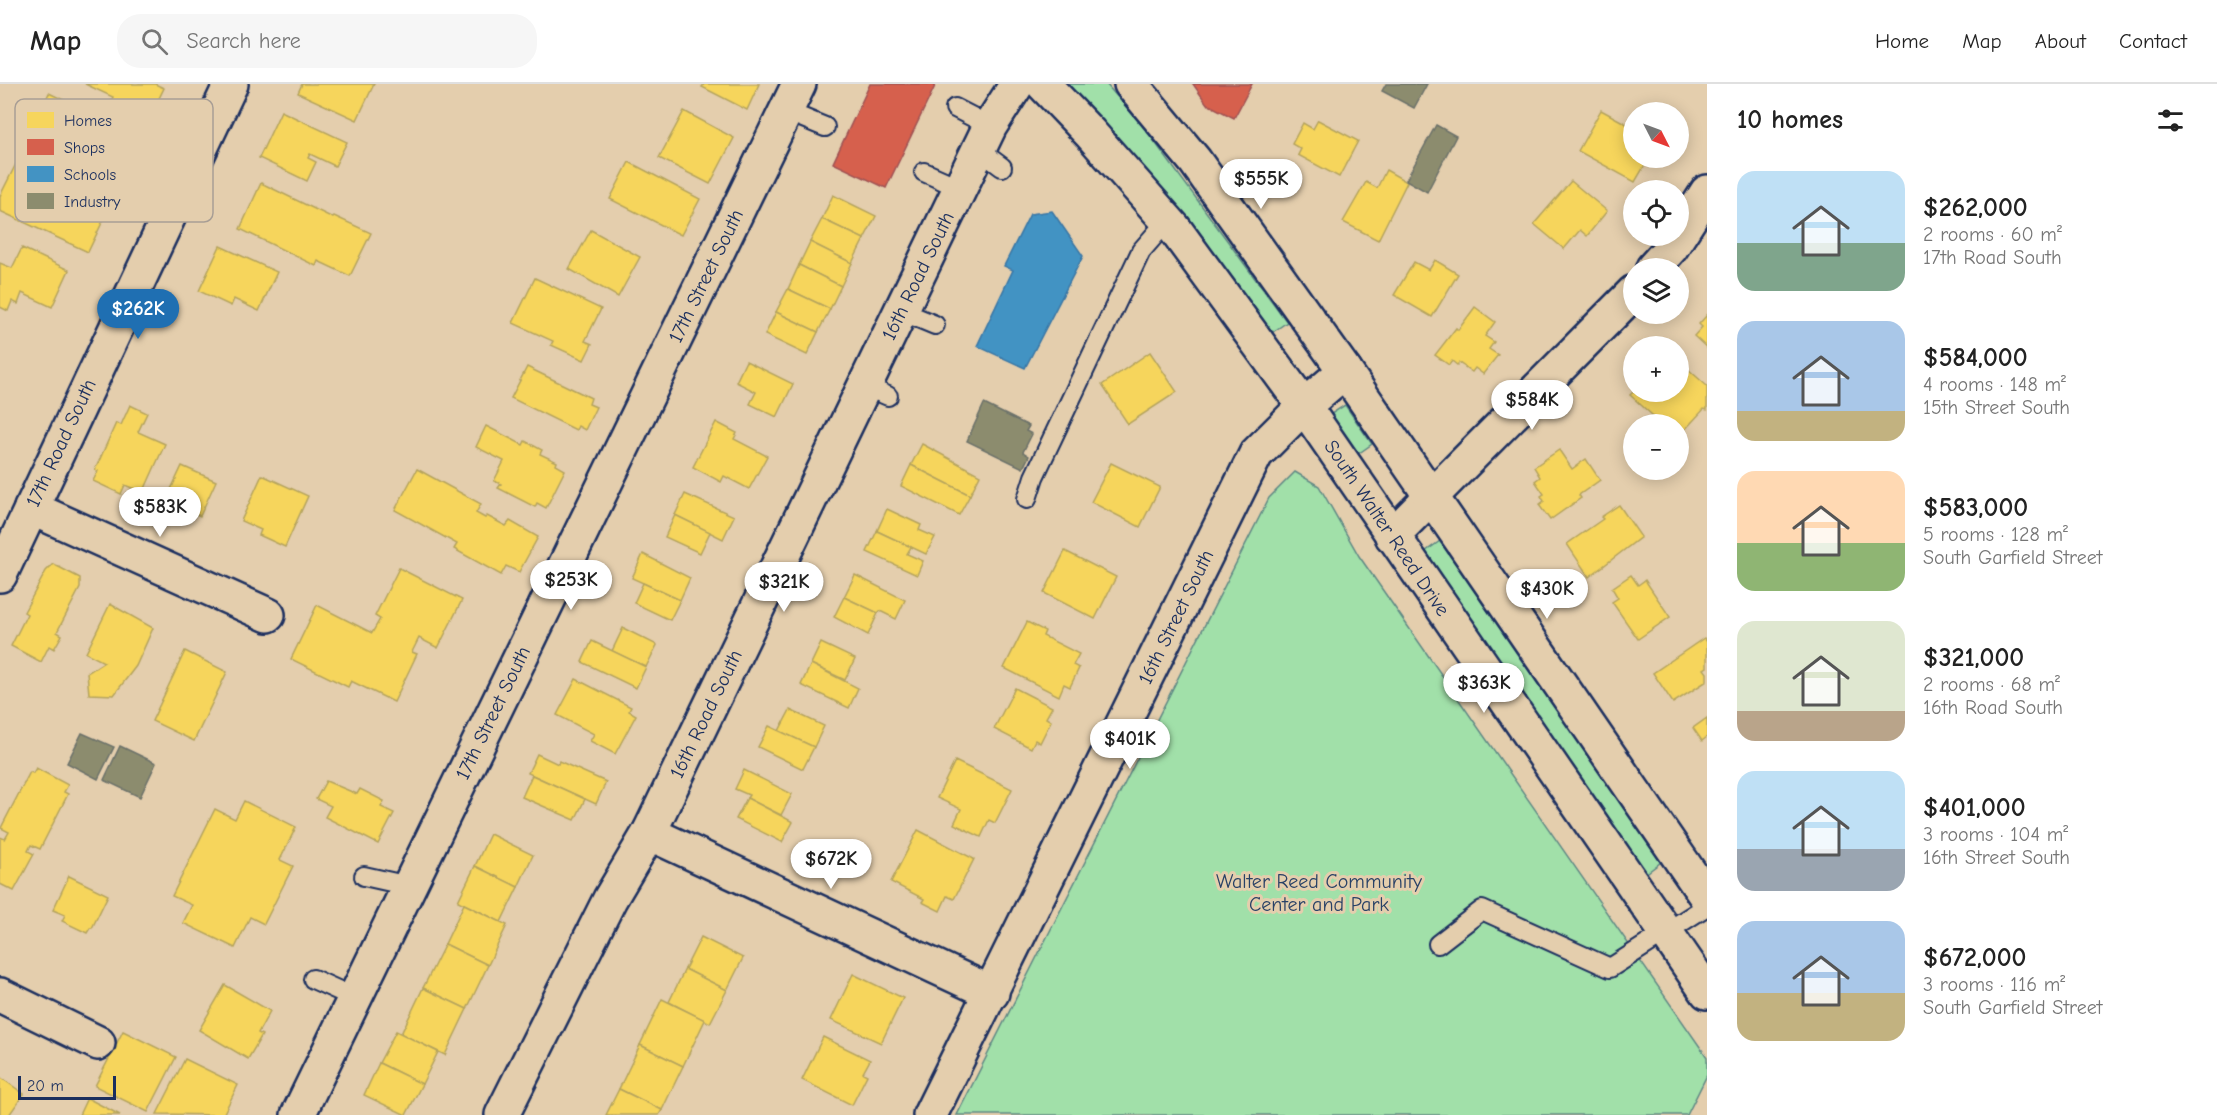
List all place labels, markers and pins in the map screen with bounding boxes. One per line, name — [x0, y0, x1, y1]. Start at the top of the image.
pin: $555K — [1219, 159, 1303, 210]
pin: $262K — [96, 289, 180, 340]
pin: $584K — [1490, 380, 1574, 431]
pin: $583K — [118, 487, 202, 538]
pin: $253K — [529, 560, 613, 611]
pin: $321K — [742, 562, 826, 613]
pin: $430K — [1505, 569, 1589, 620]
pin: $363K — [1442, 663, 1526, 714]
pin: $401K — [1088, 719, 1172, 770]
pin: $672K — [789, 839, 873, 890]

